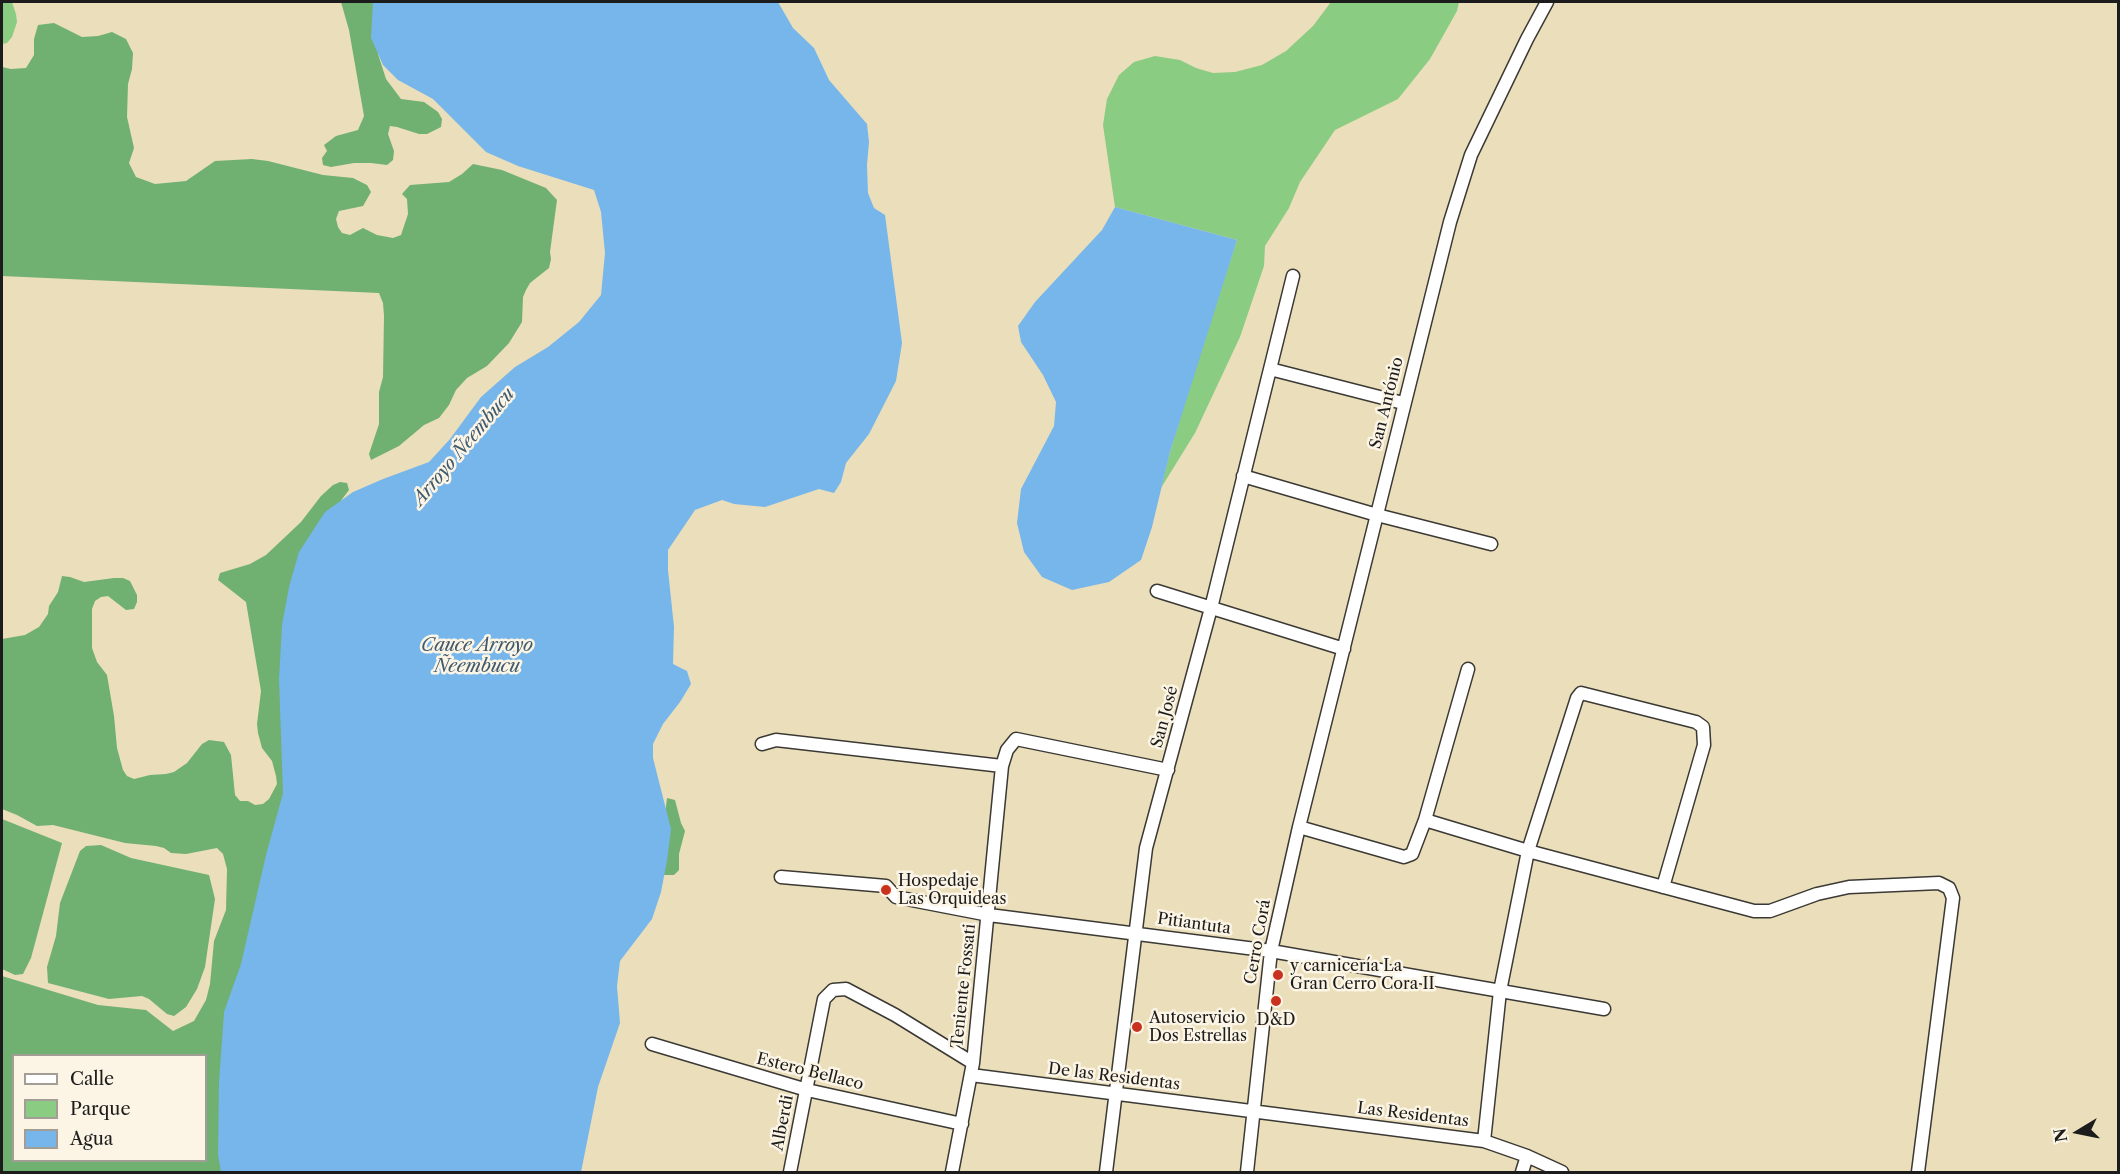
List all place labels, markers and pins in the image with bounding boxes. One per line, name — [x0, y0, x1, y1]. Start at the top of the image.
place label: Hospedaje Las Orquideas — [898, 871, 1006, 909]
marker: Hospedaje Las Orquideas — [879, 883, 893, 897]
place label: y carnicería La Gran Cerro Cora II — [1290, 956, 1434, 994]
marker: y carnicería La Gran Cerro Cora II — [1271, 968, 1285, 982]
marker: D&D — [1269, 994, 1283, 1008]
place label: Autoservicio Dos Estrellas — [1149, 1008, 1247, 1046]
place label: D&D — [1257, 1010, 1295, 1030]
marker: Autoservicio Dos Estrellas — [1130, 1020, 1144, 1034]

